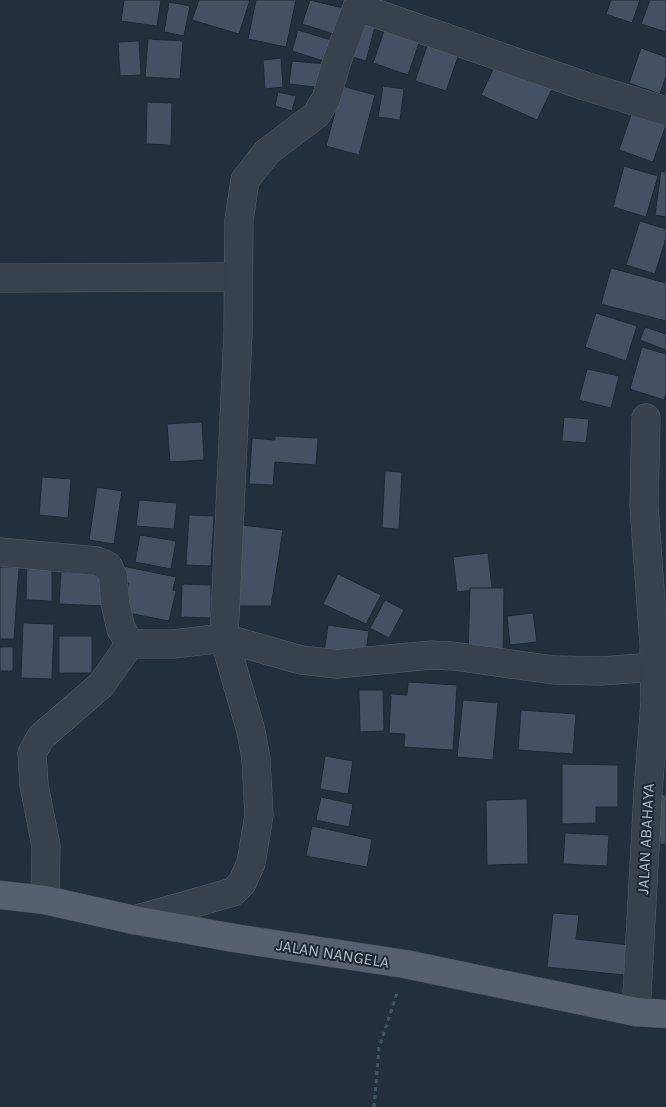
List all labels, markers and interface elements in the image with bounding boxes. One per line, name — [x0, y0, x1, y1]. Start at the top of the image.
street label: JALAN ABAHAYA — [633, 783, 658, 895]
street label: JALAN NANGELA — [275, 935, 391, 972]

